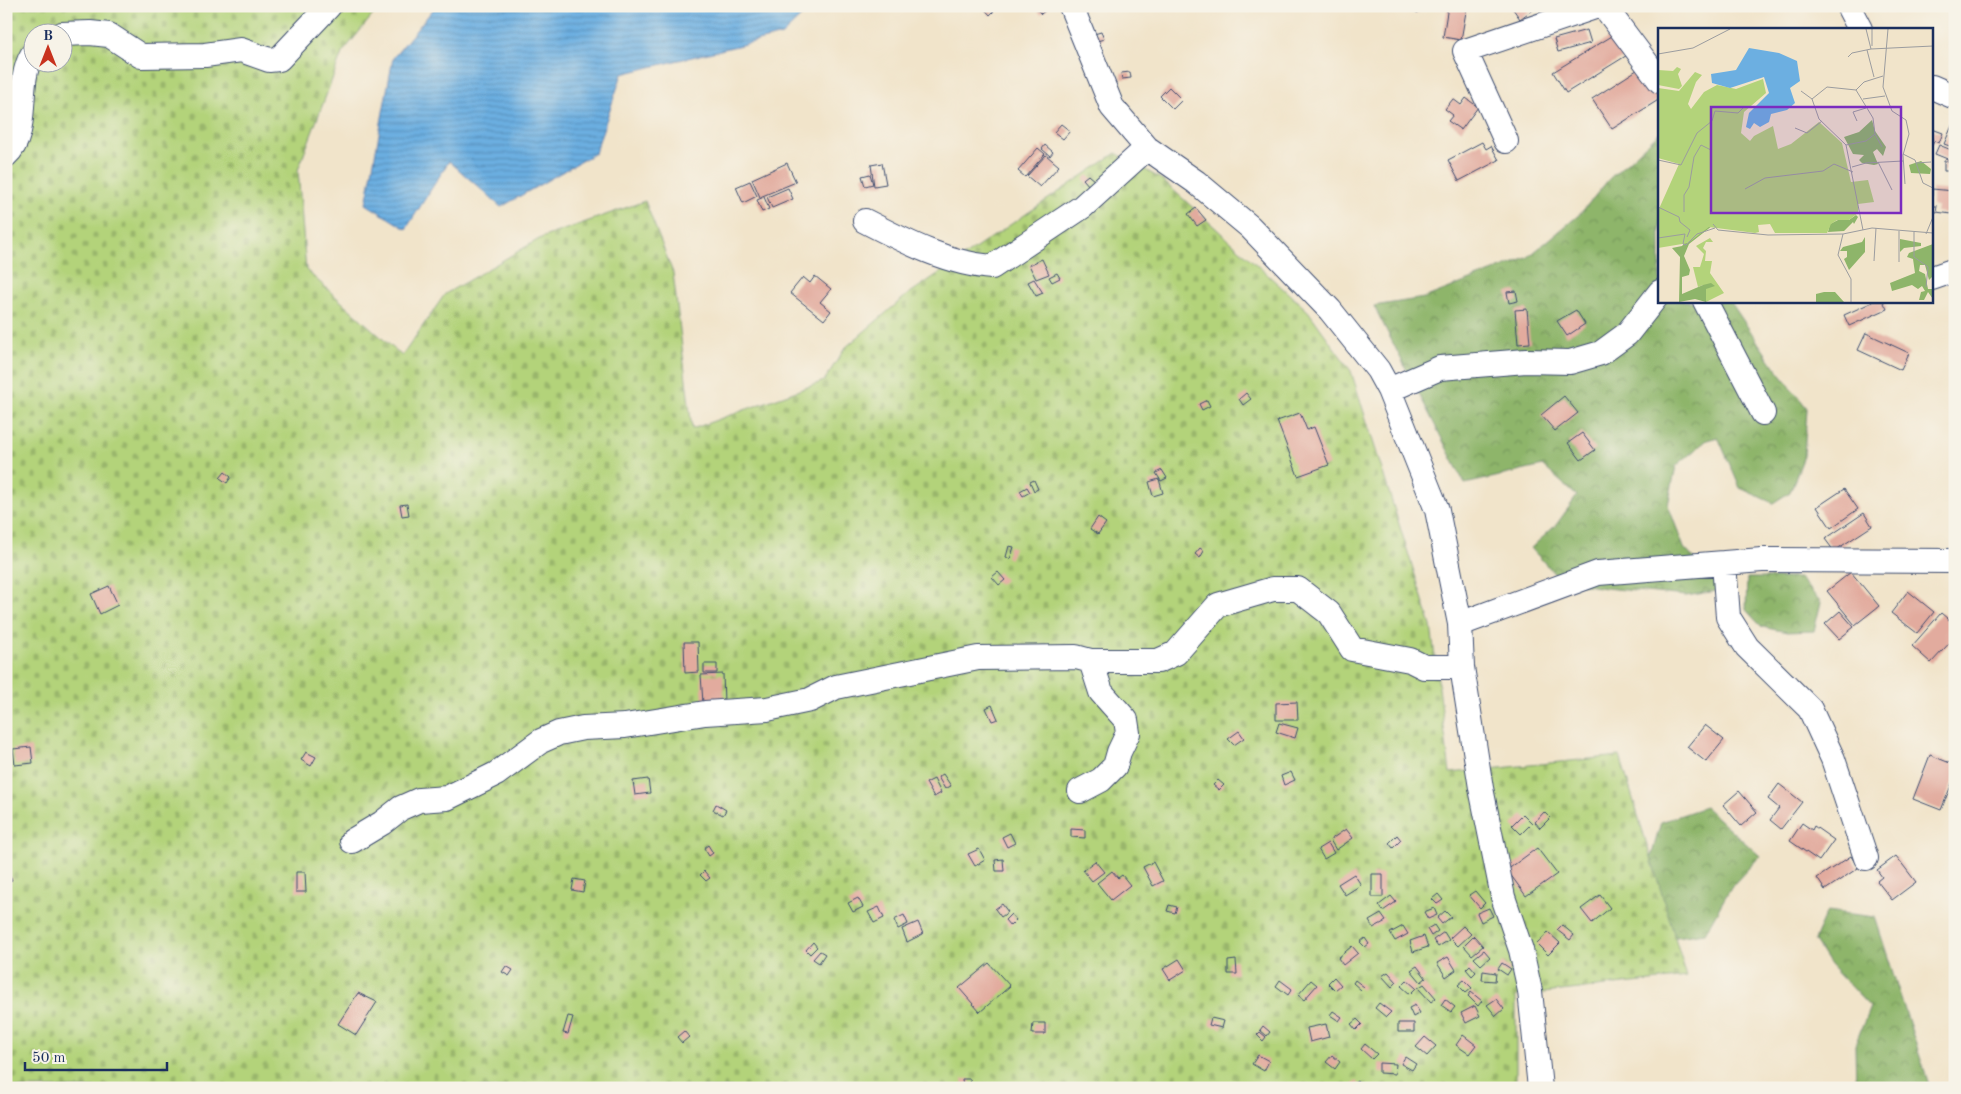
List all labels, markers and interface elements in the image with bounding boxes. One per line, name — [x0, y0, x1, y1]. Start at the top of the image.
north arrow — [22, 22, 72, 72]
inset map — [1658, 28, 1934, 302]
text: B — [43, 29, 53, 43]
scale bar — [25, 1039, 168, 1071]
text: 50 m — [32, 1051, 66, 1066]

